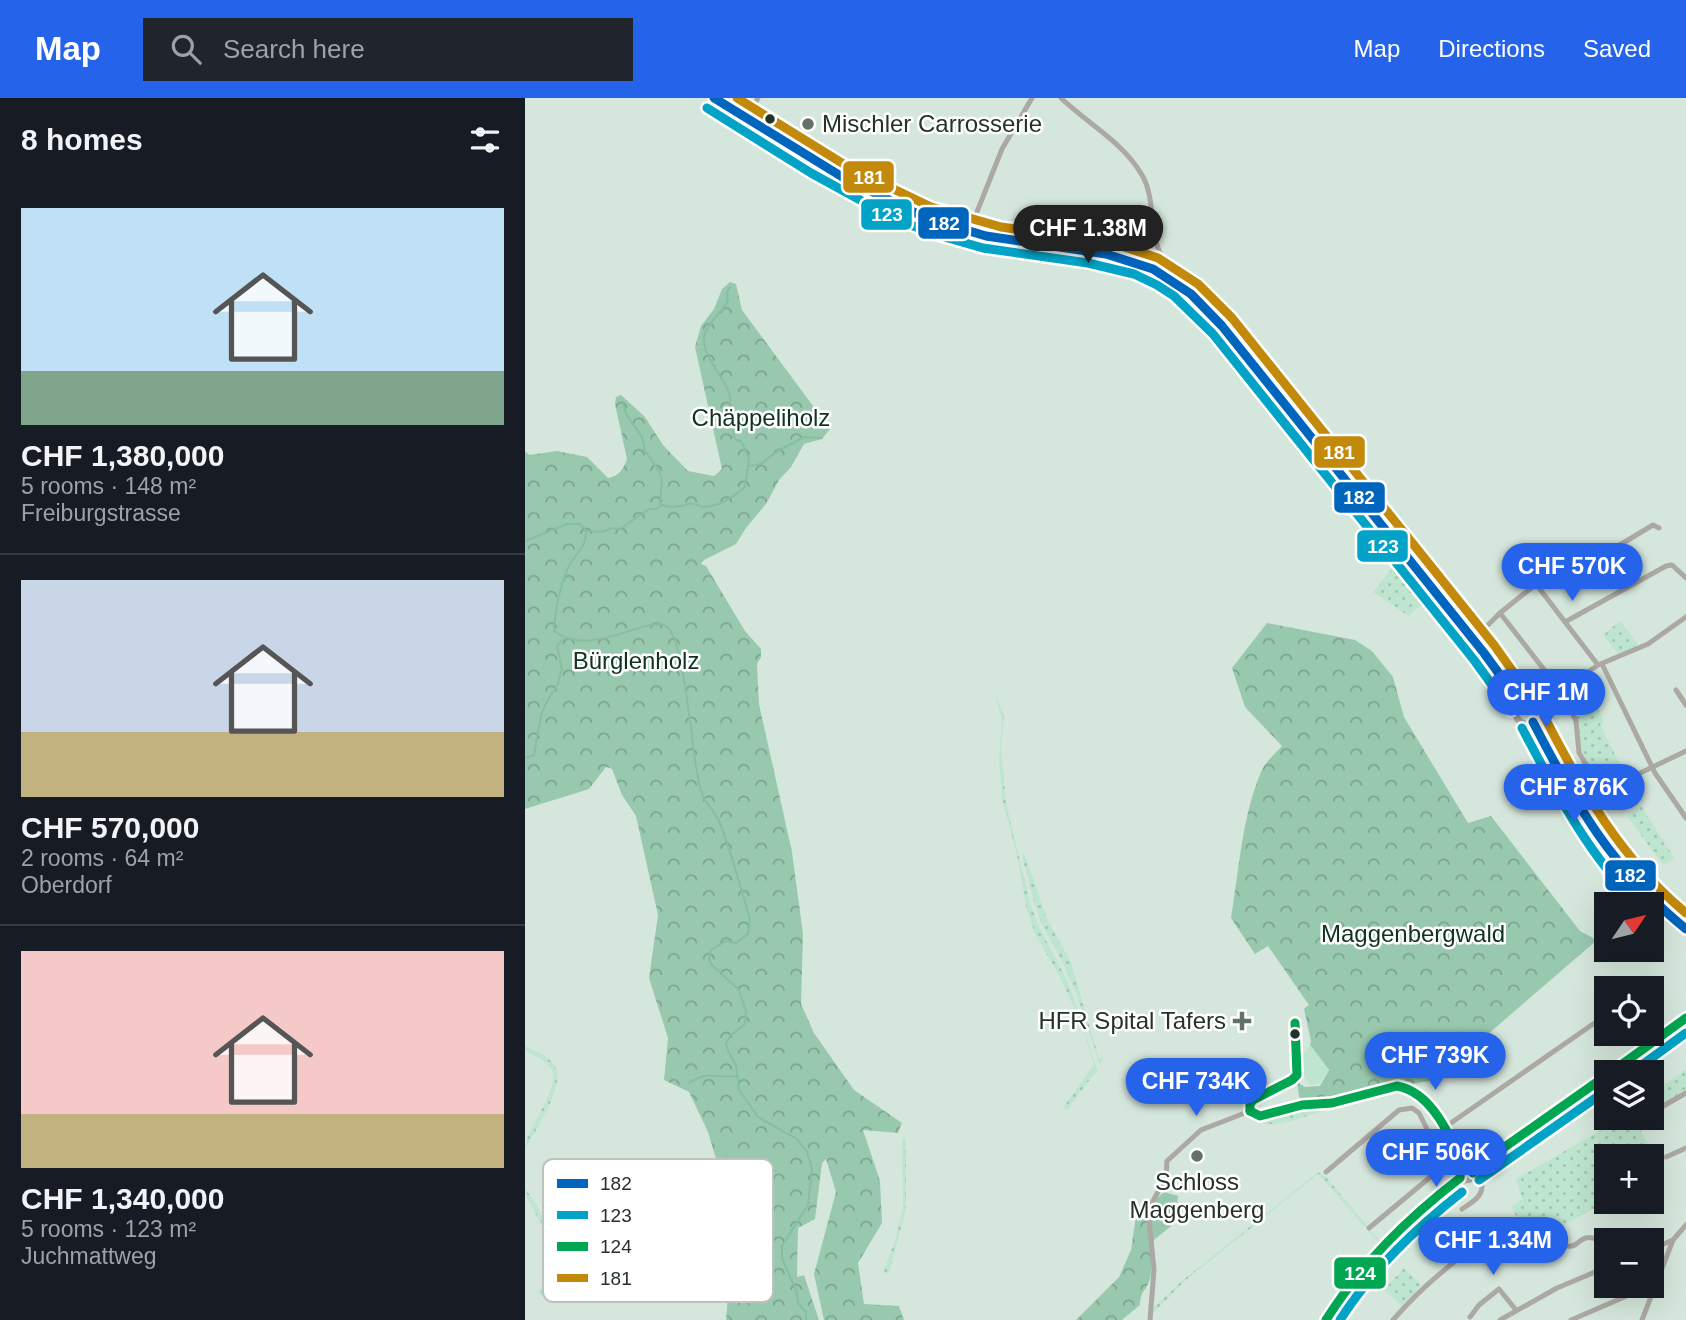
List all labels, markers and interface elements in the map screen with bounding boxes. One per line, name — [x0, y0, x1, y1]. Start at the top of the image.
search box — [143, 18, 633, 81]
text: Map — [35, 30, 101, 67]
icon: search — [167, 30, 205, 68]
text: Search here — [223, 34, 365, 64]
text: Map — [1354, 35, 1400, 62]
text: Directions — [1438, 35, 1545, 62]
text: Saved — [1583, 35, 1651, 62]
place label: Mischler Carrosserie — [822, 110, 1042, 137]
unlabelled marker — [763, 112, 777, 126]
marker: Mischler Carrosserie — [800, 116, 816, 132]
icon: filters — [466, 121, 504, 159]
text: 8 homes — [21, 123, 143, 156]
line badge: 181 — [842, 160, 895, 194]
text: 181 — [853, 167, 885, 188]
line badge: 123 — [860, 198, 913, 231]
text: 123 — [871, 204, 903, 225]
line badge: 182 — [917, 206, 970, 240]
pin: CHF 1.38M — [1008, 206, 1168, 265]
text: 182 — [928, 213, 960, 234]
text: CHF 1.38M — [1029, 215, 1147, 241]
icon: home — [200, 254, 326, 380]
park label: Chäppeliholz — [692, 404, 830, 431]
line badge: 181 — [1313, 435, 1366, 469]
text: CHF 1,380,000 — [21, 439, 224, 472]
text: 181 — [1323, 442, 1355, 463]
text: 5 rooms · 148 m² — [21, 473, 196, 499]
line badge: 182 — [1333, 481, 1386, 514]
text: 182 — [1343, 487, 1375, 508]
text: Freiburgstrasse — [21, 500, 181, 526]
line badge: 123 — [1356, 529, 1409, 563]
text: 123 — [1367, 536, 1399, 557]
pin: CHF 570K — [1500, 544, 1644, 603]
text: CHF 570K — [1518, 553, 1626, 579]
icon: home — [200, 626, 326, 752]
park label: Bürglenholz — [573, 647, 699, 674]
pin: CHF 1M — [1489, 670, 1603, 729]
text: CHF 1M — [1503, 679, 1589, 705]
pin: CHF 876K — [1502, 764, 1646, 824]
text: CHF 876K — [1520, 774, 1628, 800]
text: CHF 570,000 — [21, 811, 199, 844]
text: 2 rooms · 64 m² — [21, 845, 183, 871]
line badge: 182 — [1604, 859, 1657, 892]
text: 182 — [1614, 865, 1646, 886]
text: Oberdorf — [21, 872, 112, 898]
north arrow — [1594, 892, 1664, 962]
map controls — [1594, 892, 1664, 1298]
park label: Maggenbergwald — [1321, 920, 1505, 947]
button: locate — [1594, 976, 1664, 1046]
icon: home — [200, 997, 326, 1123]
place label: HFR Spital Tafers — [1038, 1007, 1226, 1034]
marker: HFR Spital Tafers — [1232, 1011, 1252, 1031]
unlabelled marker — [1288, 1027, 1302, 1041]
pin: CHF 739K — [1363, 1032, 1507, 1092]
text: CHF 739K — [1381, 1042, 1489, 1068]
pin: CHF 734K — [1124, 1058, 1268, 1118]
button: layers — [1594, 1060, 1664, 1130]
text: CHF 734K — [1142, 1068, 1250, 1094]
pin: CHF 506K — [1364, 1130, 1508, 1189]
text: CHF 506K — [1382, 1139, 1490, 1165]
button: + — [1594, 1144, 1664, 1214]
marker: Schloss Maggenberg — [1189, 1148, 1205, 1164]
legend — [543, 1159, 773, 1302]
place label: Schloss Maggenberg — [1130, 1168, 1264, 1223]
text: 182 — [600, 1173, 632, 1194]
text: CHF 1,340,000 — [21, 1182, 224, 1215]
text: 123 — [600, 1205, 632, 1226]
text: 5 rooms · 123 m² — [21, 1216, 196, 1242]
pin: CHF 1.34M — [1413, 1218, 1573, 1277]
text: CHF 1.34M — [1434, 1227, 1552, 1253]
button: − — [1594, 1228, 1664, 1298]
text: 124 — [600, 1236, 632, 1257]
text: Juchmattweg — [21, 1243, 157, 1269]
line badge: 124 — [1333, 1256, 1387, 1290]
text: 124 — [1344, 1263, 1376, 1284]
text: 181 — [600, 1268, 632, 1289]

